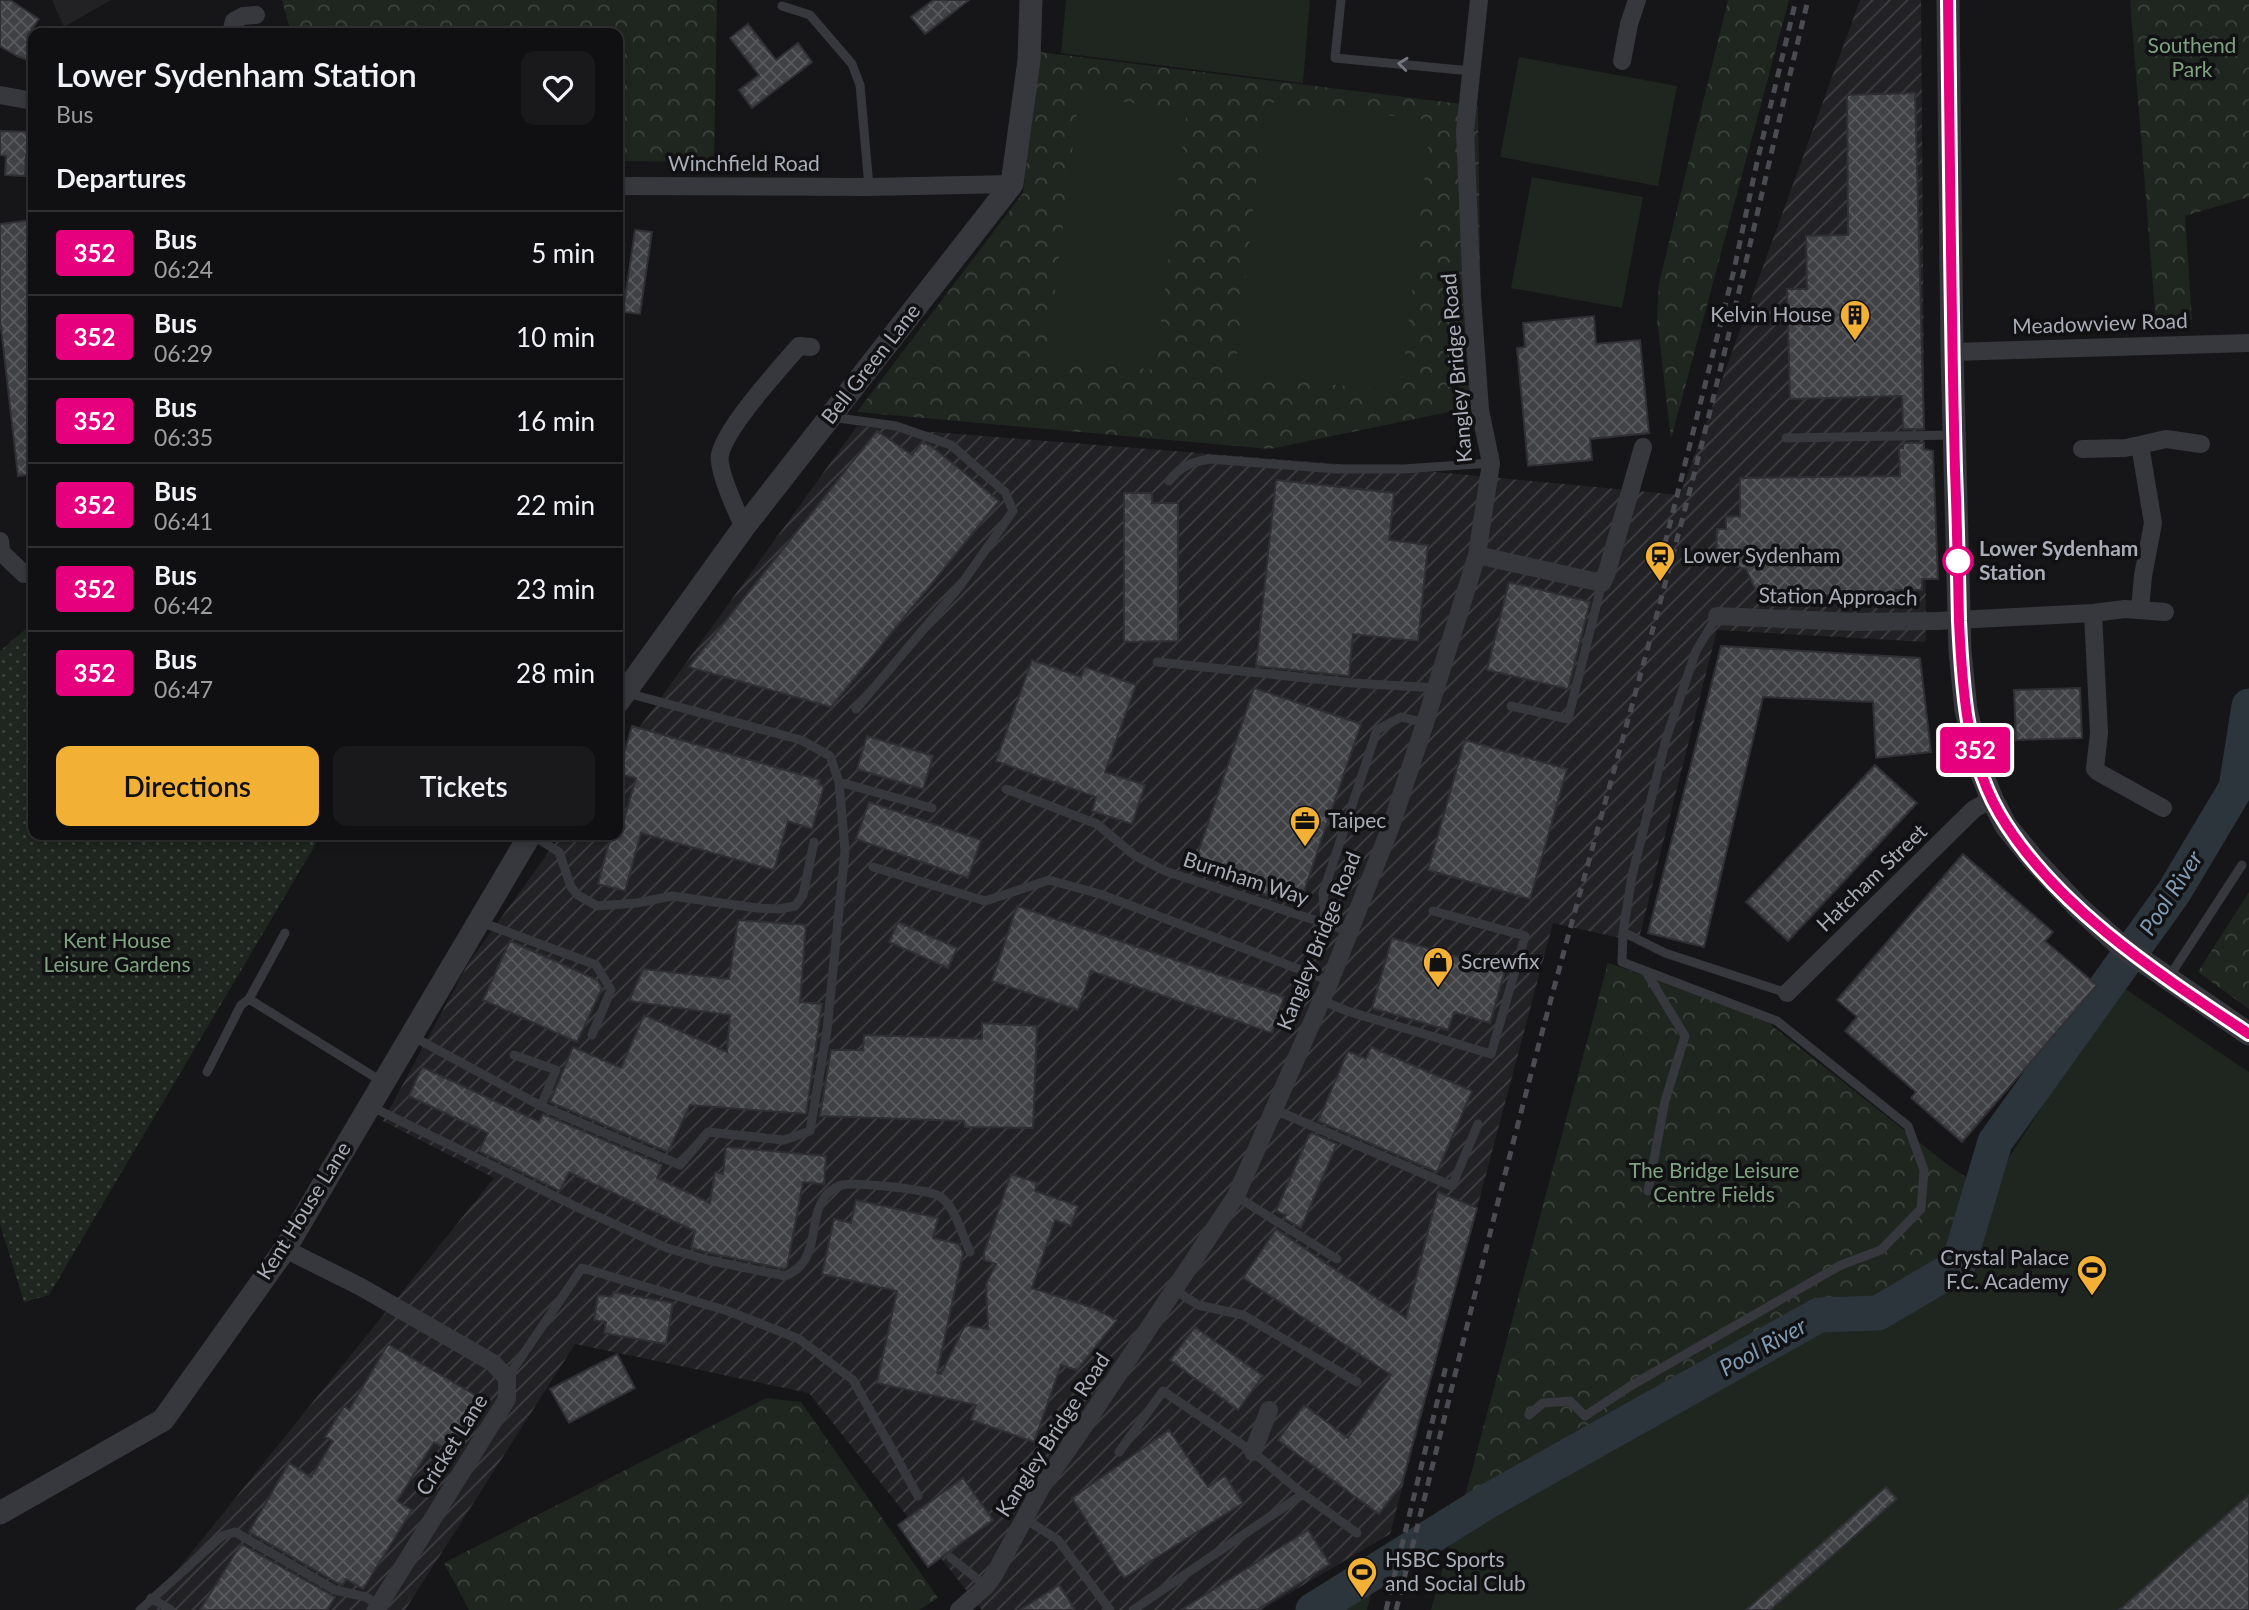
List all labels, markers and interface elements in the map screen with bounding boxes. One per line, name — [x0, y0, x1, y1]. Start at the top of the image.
park label: Southend Park — [2148, 32, 2236, 81]
button: heart — [521, 51, 595, 125]
text: Lower Sydenham Station — [56, 54, 417, 94]
one-way arrow — [1397, 57, 1409, 72]
text: Bus — [56, 100, 93, 128]
street label: Winchfield Road — [668, 150, 820, 175]
text: Departures — [56, 162, 186, 194]
text: Bus — [154, 223, 197, 255]
text: 5 min — [531, 237, 595, 269]
text: 352 — [74, 238, 115, 267]
text: 06:24 — [154, 255, 213, 283]
street label: Kangley Bridge Road — [1435, 272, 1476, 464]
street label: Bell Green Lane — [815, 298, 924, 428]
building icon: Kelvin House — [1838, 298, 1872, 342]
place label: Kelvin House — [1710, 301, 1832, 326]
text: Bus — [154, 307, 197, 339]
street label: Meadowview Road — [2012, 307, 2188, 338]
text: 10 min — [516, 321, 595, 353]
text: 352 — [74, 322, 115, 351]
text: 06:29 — [154, 339, 213, 367]
text: Bus — [154, 391, 197, 423]
text: 16 min — [516, 405, 595, 437]
text: 352 — [74, 406, 115, 435]
text: 06:35 — [154, 423, 213, 451]
text: Bus — [154, 475, 197, 507]
text: 22 min — [516, 489, 595, 521]
text: 352 — [74, 490, 115, 519]
text: 06:41 — [154, 507, 213, 535]
place label: Lower Sydenham Station — [1979, 535, 2138, 584]
station icon: Lower Sydenham — [1643, 539, 1677, 583]
place label: Lower Sydenham — [1683, 542, 1840, 567]
marker: Lower Sydenham Station — [1943, 546, 1973, 576]
text: Bus — [154, 559, 197, 591]
text: 23 min — [516, 573, 595, 605]
text: 352 — [74, 574, 115, 603]
street label: Station Approach — [1758, 582, 1918, 609]
text: 06:42 — [154, 591, 213, 619]
text: Bus — [154, 643, 197, 675]
text: 28 min — [516, 657, 595, 689]
text: 352 — [74, 658, 115, 687]
text: 06:47 — [154, 675, 213, 703]
line badge: 352 — [1935, 727, 2015, 773]
text: 352 — [1954, 735, 1996, 764]
button: Directions — [56, 746, 319, 826]
button: Tickets — [333, 746, 595, 826]
office icon: Taipec — [1288, 804, 1322, 848]
place label: Taipec — [1328, 807, 1386, 832]
street label: Hatcham Street — [1811, 818, 1932, 936]
water label: Pool River — [2133, 844, 2208, 940]
street label: Burnham Way — [1181, 846, 1313, 910]
street label: Kangley Bridge Road — [1270, 848, 1365, 1033]
park label: Kent House Leisure Gardens — [43, 927, 191, 976]
shop icon: Screwfix — [1421, 945, 1455, 989]
place label: Screwfix — [1461, 948, 1540, 973]
street label: Kent House Lane — [250, 1137, 355, 1284]
park label: The Bridge Leisure Centre Fields — [1629, 1157, 1799, 1206]
place label: Crystal Palace F.C. Academy — [1940, 1244, 2069, 1293]
sports icon: Crystal Palace F.C. Academy — [2075, 1253, 2109, 1297]
water label: Pool River — [1714, 1310, 1812, 1381]
street label: Kangley Bridge Road — [990, 1348, 1114, 1521]
street label: Cricket Lane — [410, 1389, 492, 1499]
place label: HSBC Sports and Social Club — [1385, 1546, 1526, 1595]
sports icon: HSBC Sports and Social Club — [1345, 1555, 1379, 1599]

